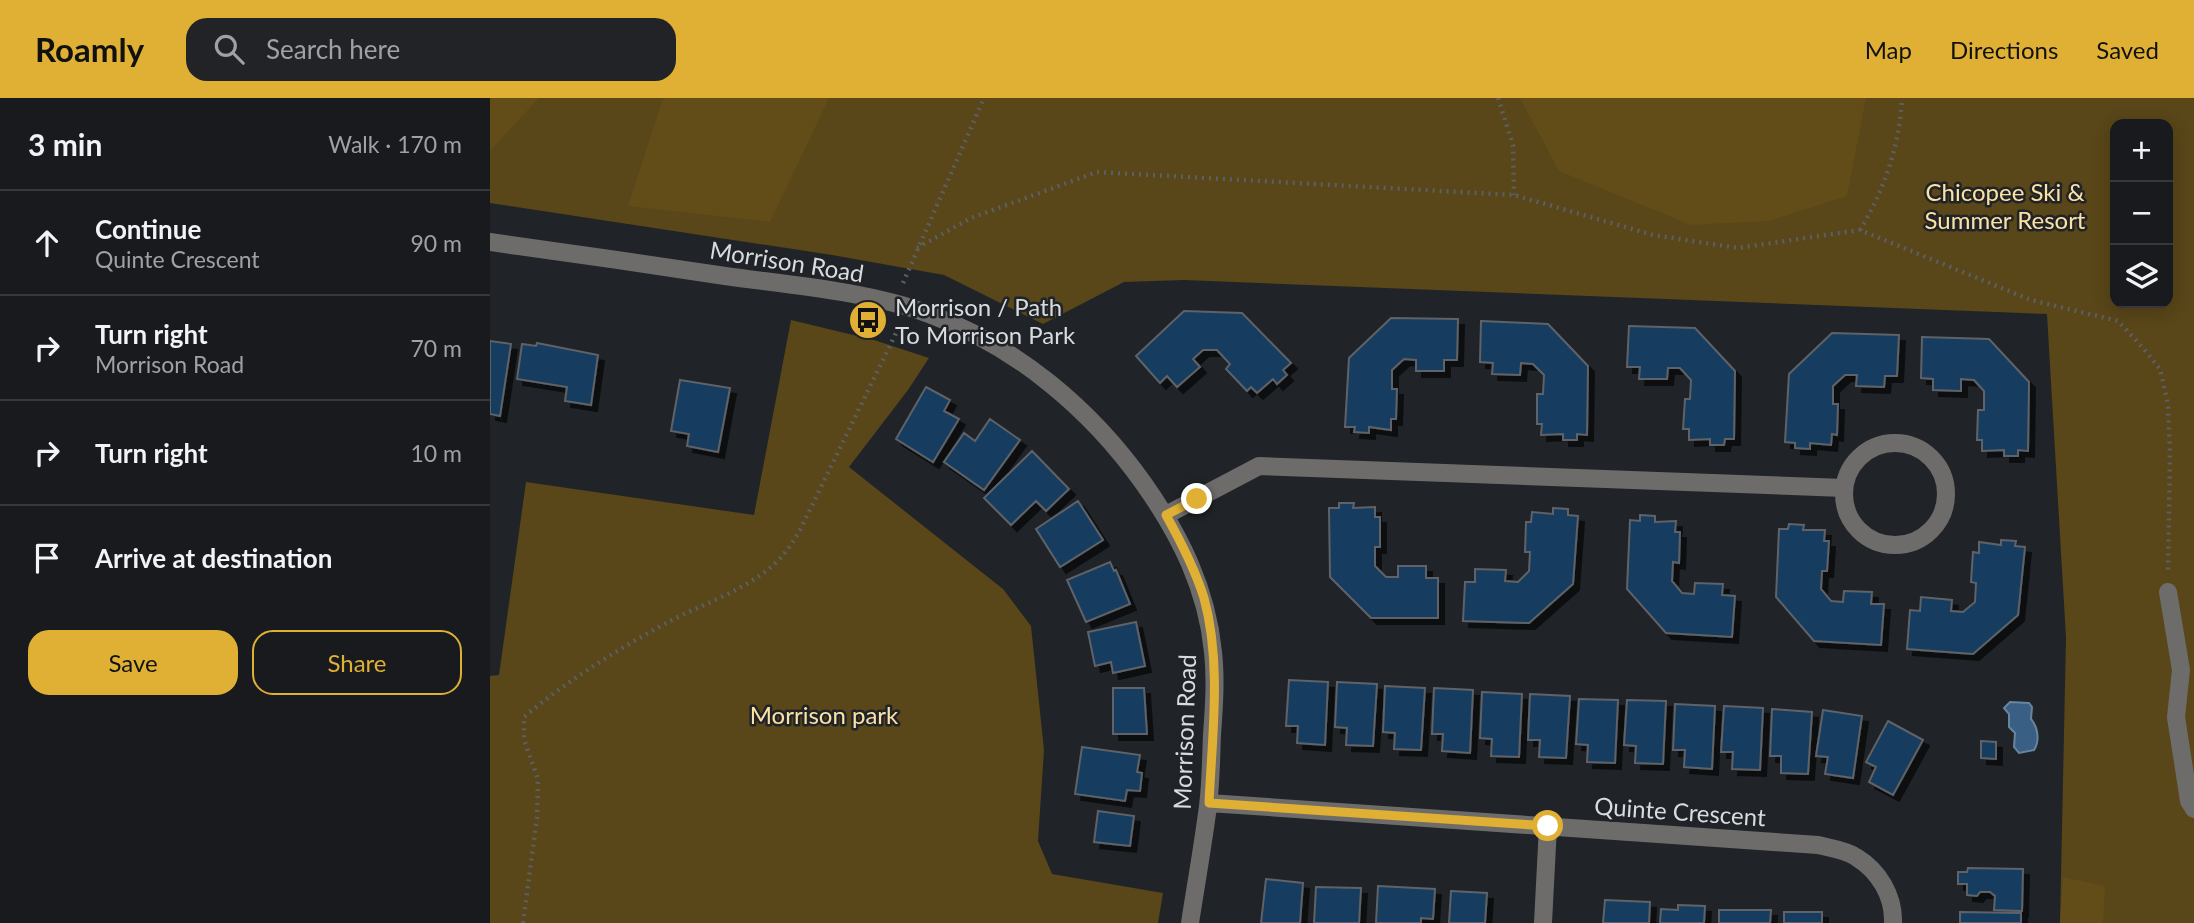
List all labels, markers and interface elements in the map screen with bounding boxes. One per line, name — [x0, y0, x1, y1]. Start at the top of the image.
search box — [186, 18, 676, 81]
text: Roamly — [35, 29, 144, 69]
icon: search — [210, 30, 248, 68]
text: Search here — [266, 33, 400, 65]
text: Map — [1865, 35, 1912, 64]
text: Directions — [1950, 35, 2058, 64]
text: Saved — [2096, 35, 2159, 64]
map controls — [2110, 119, 2173, 308]
button: + — [2110, 119, 2173, 182]
text: 3 min — [28, 126, 102, 162]
text: Walk · 170 m — [328, 130, 462, 158]
park label: Chicopee Ski & Summer Resort — [1925, 177, 2086, 234]
button: − — [2110, 182, 2173, 245]
text: Continue — [95, 213, 201, 245]
icon: ahead — [28, 224, 66, 262]
text: 90 m — [411, 229, 462, 257]
street label: Morrison Road — [708, 235, 866, 287]
text: Quinte Crescent — [95, 245, 260, 273]
button: layers — [2110, 245, 2173, 308]
place label: Morrison / Path To Morrison Park — [895, 292, 1076, 349]
bus stop icon: Morrison / Path To Morrison Park — [847, 299, 889, 341]
text: Turn right — [95, 318, 208, 350]
icon: right — [28, 329, 66, 367]
text: 70 m — [411, 334, 462, 362]
text: Morrison Road — [95, 350, 244, 378]
icon: right — [28, 434, 66, 472]
text: Turn right — [95, 437, 208, 469]
text: 10 m — [411, 439, 462, 467]
route end — [1181, 483, 1212, 514]
icon: arrive — [28, 539, 66, 577]
text: Arrive at destination — [95, 542, 332, 574]
button: Save — [28, 630, 238, 695]
button: Share — [252, 630, 462, 695]
street label: Morrison Road — [1167, 654, 1201, 810]
park label: Morrison park — [750, 700, 899, 729]
street label: Quinte Crescent — [1593, 791, 1767, 831]
route start — [1532, 810, 1563, 841]

